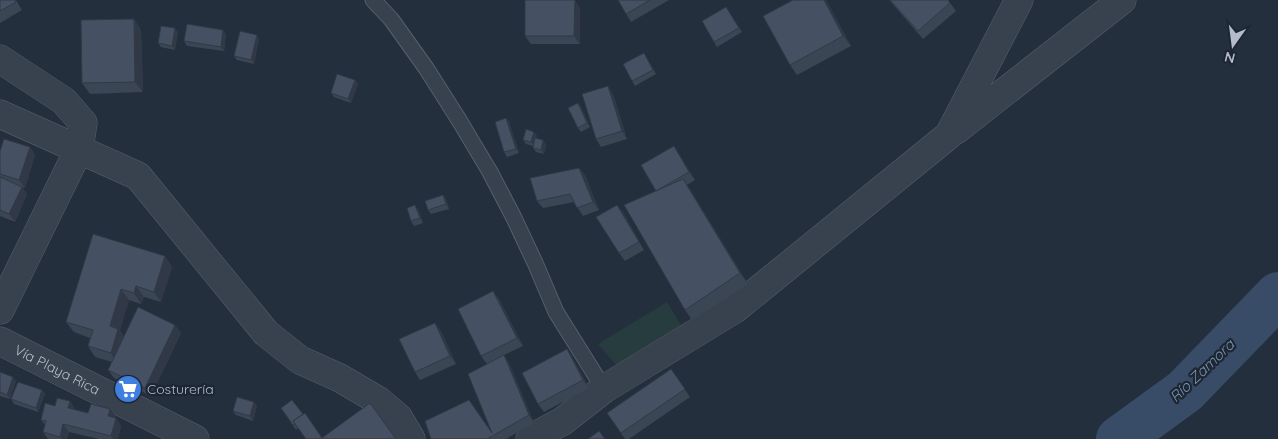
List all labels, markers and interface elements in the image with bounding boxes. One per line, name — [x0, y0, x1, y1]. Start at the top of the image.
north arrow — [1208, 20, 1258, 70]
text: N — [1223, 48, 1237, 68]
water label: Río Zamora — [1165, 334, 1239, 406]
street label: Vía Playa Rica — [12, 341, 103, 399]
supermarket icon: Costurería — [113, 374, 143, 404]
place label: Costurería — [147, 380, 214, 398]

